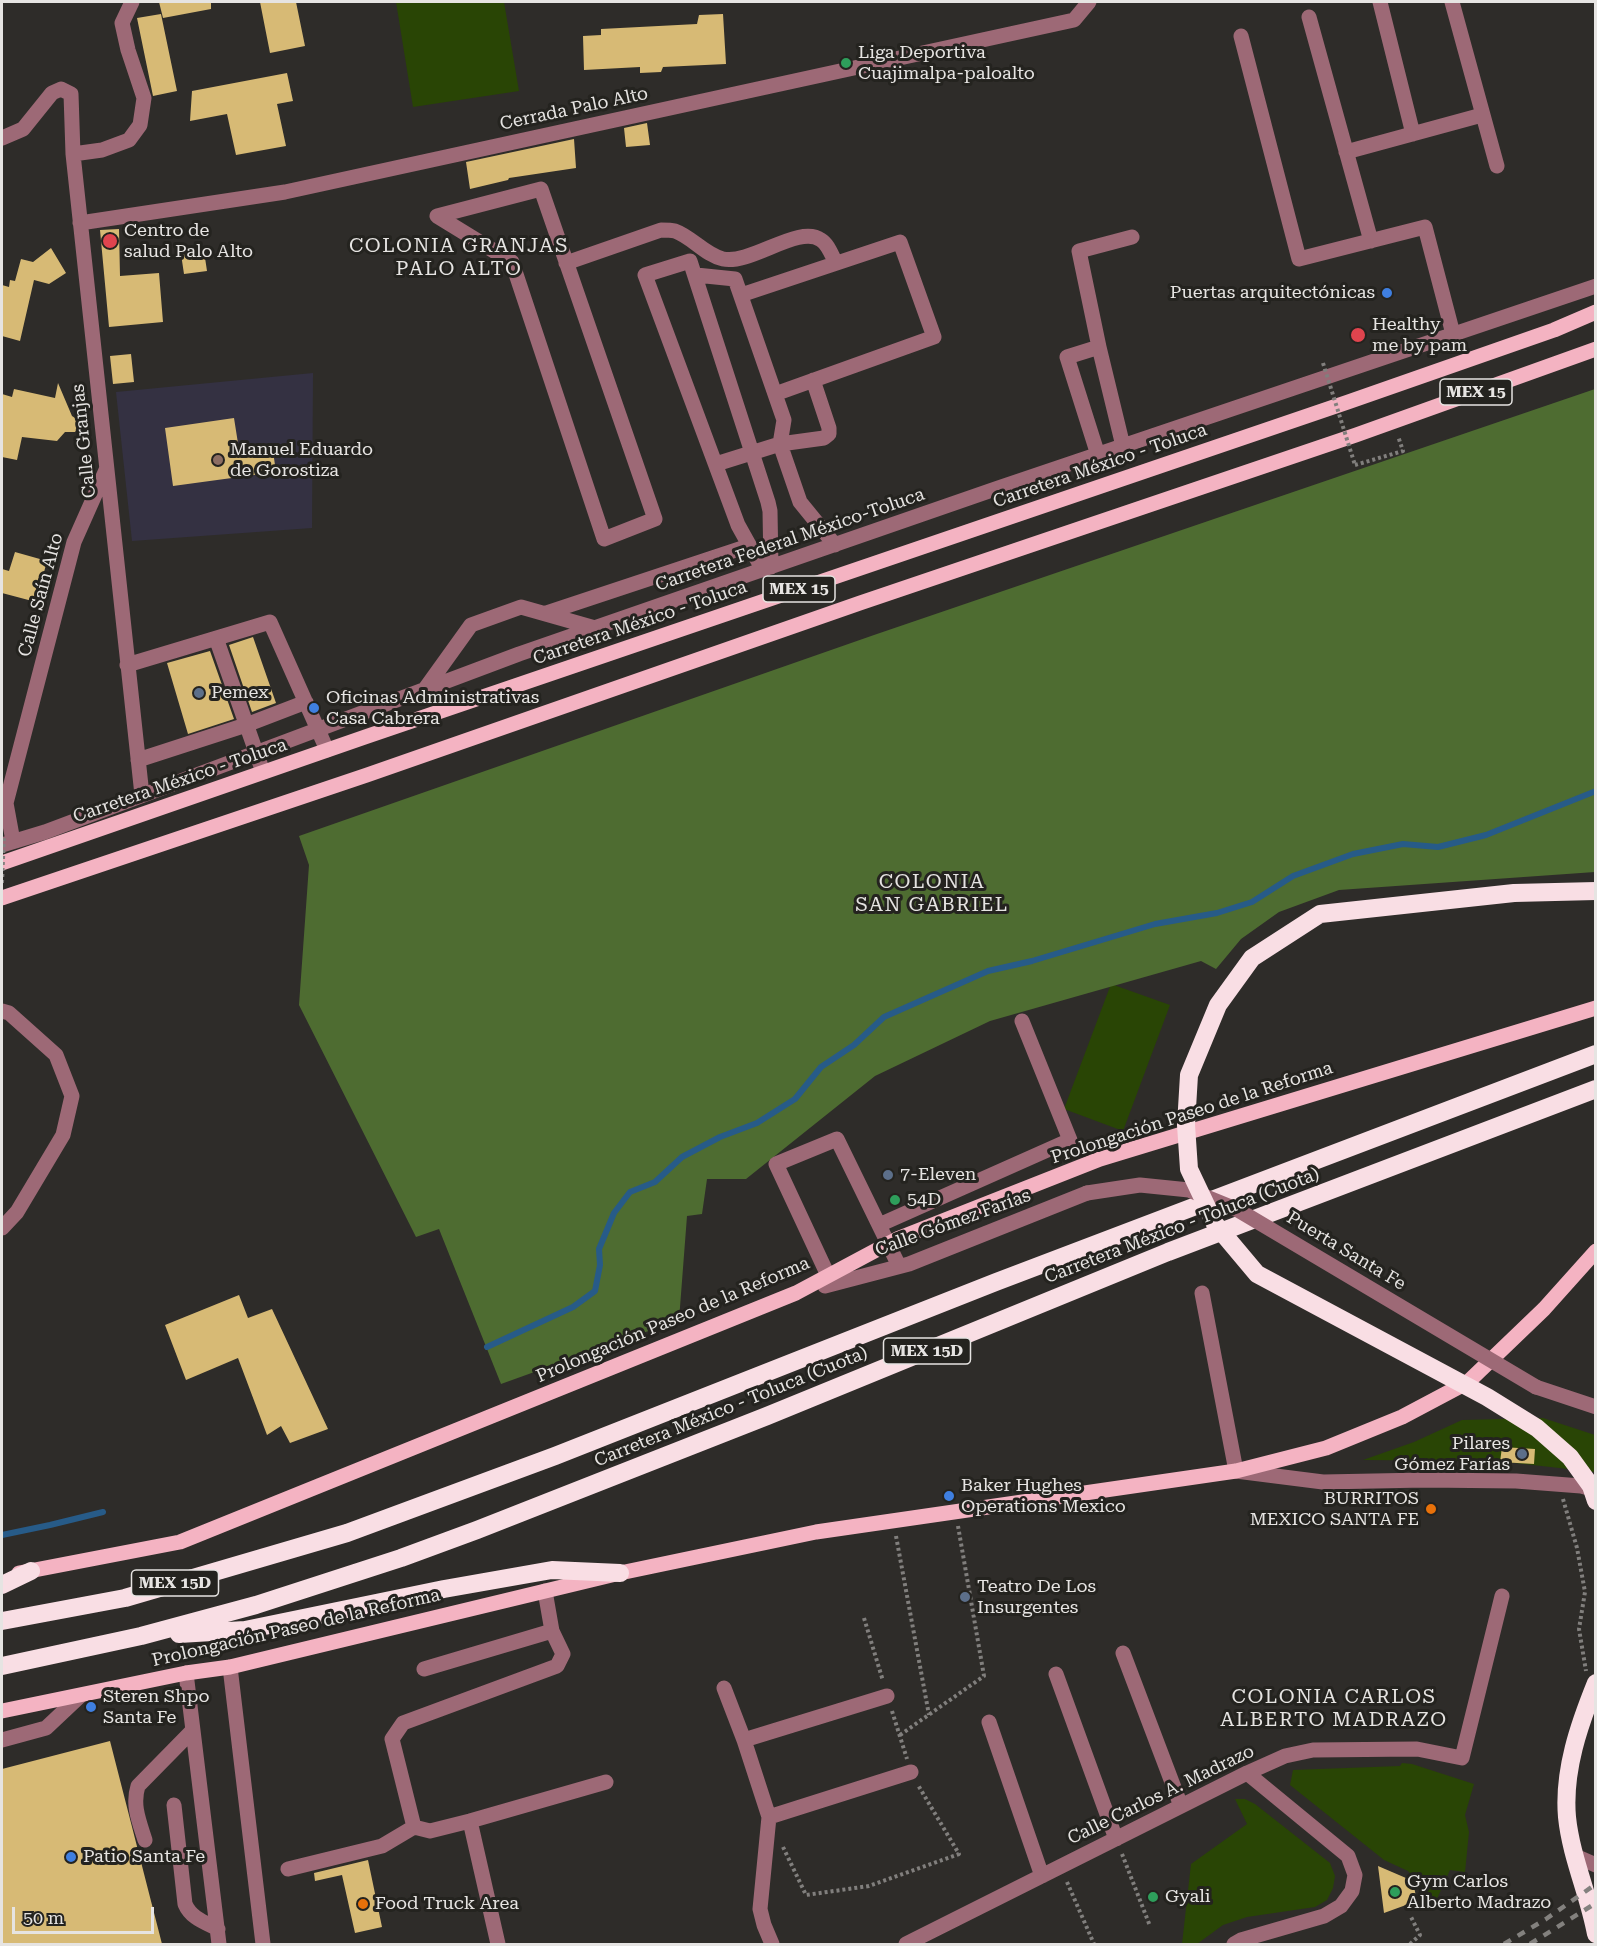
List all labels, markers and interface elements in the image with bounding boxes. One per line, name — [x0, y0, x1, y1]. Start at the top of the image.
place label: Liga Deportiva Cuajimalpa-paloalto — [858, 42, 1035, 84]
marker: Liga Deportiva Cuajimalpa-paloalto — [839, 56, 853, 70]
street label: Cerrada Palo Alto — [498, 83, 650, 135]
place label: Centro de salud Palo Alto — [124, 220, 253, 262]
marker: Centro de salud Palo Alto — [101, 232, 119, 250]
district label: COLONIA GRANJAS PALO ALTO — [349, 234, 569, 281]
place label: Puertas arquitectónicas — [1170, 282, 1375, 304]
marker: Puertas arquitectónicas — [1380, 286, 1394, 300]
place label: Healthy me by pam — [1372, 314, 1467, 356]
marker: Healthy me by pam — [1349, 326, 1367, 344]
road number: MEX 15 — [1440, 379, 1512, 405]
street label: Calle Granjas — [67, 383, 101, 499]
street label: Carretera México - Toluca — [990, 419, 1210, 513]
place label: Manuel Eduardo de Gorostiza — [230, 439, 373, 482]
marker: Manuel Eduardo de Gorostiza — [211, 453, 225, 467]
street label: Carretera Federal México-Toluca — [653, 484, 927, 596]
street label: Calle Saín Alto — [14, 531, 68, 659]
street label: Carretera México - Toluca — [530, 576, 750, 670]
road number: MEX 15 — [763, 576, 835, 602]
place label: Pemex — [211, 682, 269, 704]
marker: Pemex — [192, 686, 206, 700]
place label: Oficinas Administrativas Casa Cabrera — [326, 687, 539, 730]
marker: Oficinas Administrativas Casa Cabrera — [307, 701, 321, 715]
street label: Carretera México - Toluca — [70, 734, 290, 828]
district label: COLONIA SAN GABRIEL — [855, 870, 1009, 917]
street label: Prolongación Paseo de la Reforma — [1048, 1057, 1336, 1169]
street label: Carretera México - Toluca (Cuota) — [1042, 1163, 1322, 1289]
place label: 7-Eleven — [900, 1164, 976, 1186]
marker: 7-Eleven — [881, 1168, 895, 1182]
street label: Calle Gómez Farías — [872, 1185, 1034, 1261]
place label: 54D — [907, 1189, 941, 1211]
marker: 54D — [888, 1193, 902, 1207]
street label: Puerta Santa Fe — [1283, 1207, 1409, 1295]
street label: Prolongación Paseo de la Reforma — [533, 1252, 813, 1388]
road number: MEX 15D — [884, 1338, 970, 1364]
street label: Carretera México - Toluca (Cuota) — [591, 1342, 871, 1472]
place label: Pilares Gómez Farías — [1394, 1433, 1510, 1476]
marker: Pilares Gómez Farías — [1515, 1447, 1529, 1461]
place label: Baker Hughes Operations Mexico — [961, 1475, 1126, 1518]
place label: BURRITOS MEXICO SANTA FE — [1250, 1488, 1419, 1530]
marker: Baker Hughes Operations Mexico — [942, 1489, 956, 1503]
marker: BURRITOS MEXICO SANTA FE — [1424, 1502, 1438, 1516]
road number: MEX 15D — [132, 1570, 219, 1596]
place label: Teatro De Los Insurgentes — [977, 1576, 1096, 1618]
street label: Prolongación Paseo de la Reforma — [150, 1584, 442, 1672]
marker: Teatro De Los Insurgentes — [958, 1590, 972, 1604]
district label: COLONIA CARLOS ALBERTO MADRAZO — [1220, 1685, 1448, 1732]
place label: Steren Shpo Santa Fe — [103, 1686, 209, 1728]
marker: Steren Shpo Santa Fe — [84, 1700, 98, 1714]
street label: Calle Carlos A. Madrazo — [1064, 1740, 1258, 1850]
place label: Patio Santa Fe — [83, 1846, 205, 1868]
marker: Patio Santa Fe — [64, 1850, 78, 1864]
place label: Gym Carlos Alberto Madrazo — [1407, 1871, 1551, 1914]
marker: Gym Carlos Alberto Madrazo — [1388, 1885, 1402, 1899]
place label: Gyali — [1165, 1886, 1211, 1908]
marker: Gyali — [1146, 1890, 1160, 1904]
place label: Food Truck Area — [375, 1893, 519, 1915]
scale bar — [15, 1895, 158, 1933]
marker: Food Truck Area — [356, 1897, 370, 1911]
text: 50 m — [23, 1907, 64, 1928]

